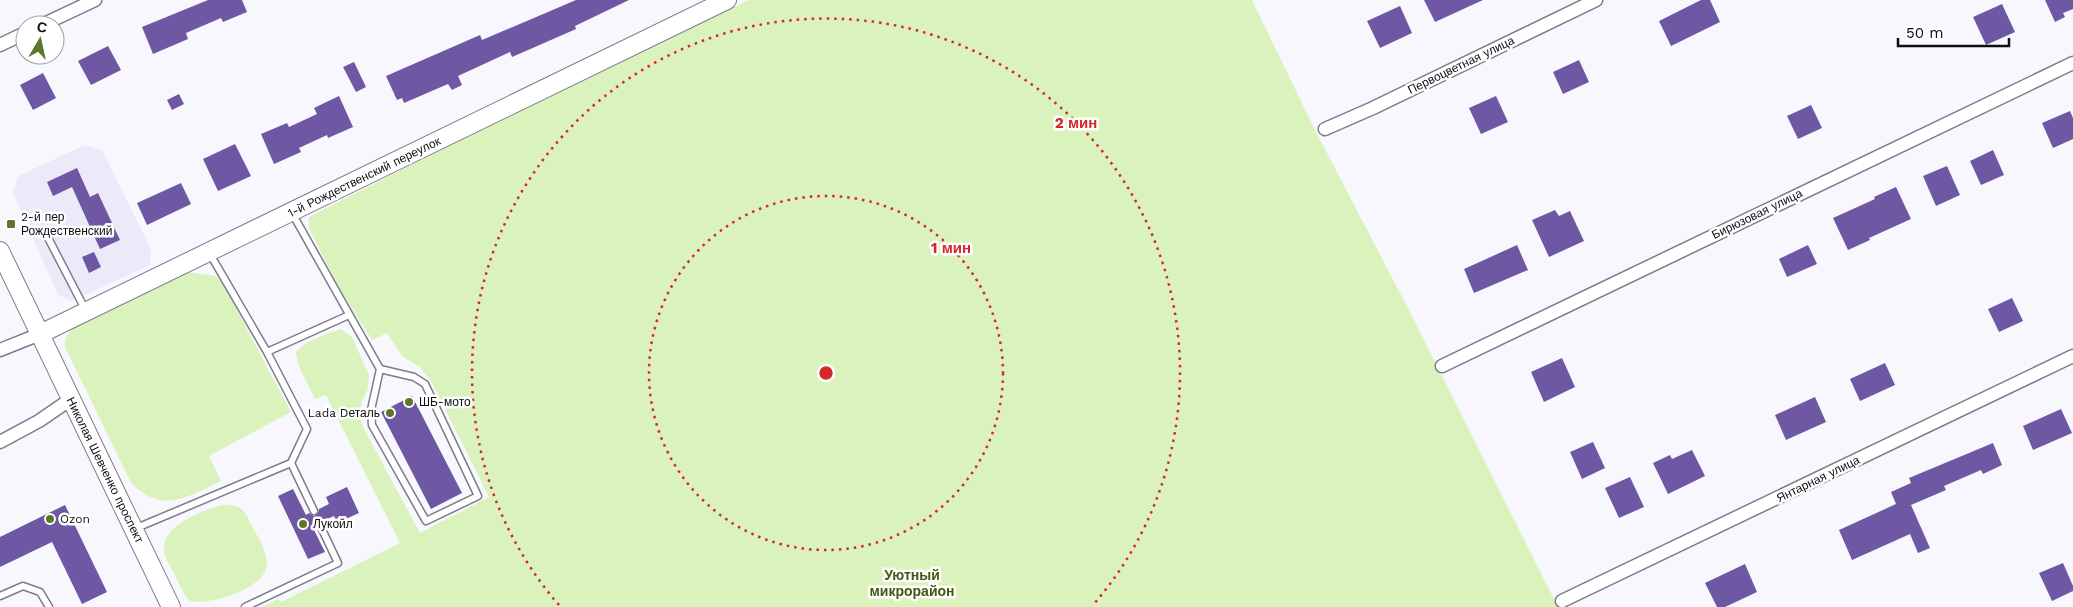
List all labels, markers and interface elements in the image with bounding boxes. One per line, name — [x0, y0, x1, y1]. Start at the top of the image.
north arrow — [15, 15, 65, 65]
scale bar — [1898, 15, 2009, 47]
text: С — [36, 18, 48, 36]
text: 50 m — [1906, 24, 1943, 42]
street label: Первоцветная улица — [1406, 33, 1517, 97]
text: 2 мин — [1055, 114, 1097, 132]
street label: 1-й Рождественский переулок — [285, 133, 443, 220]
street label: Бирюзовая улица — [1710, 186, 1805, 242]
place label: 2-й пер Рождественский — [21, 210, 112, 238]
marker: 2-й пер Рождественский — [5, 218, 17, 230]
text: 1 мин — [931, 239, 971, 257]
centre of rings — [817, 364, 835, 382]
street label: Николая Шевченко проспект — [64, 395, 147, 546]
place label: ШБ-мото — [419, 395, 471, 409]
marker: ШБ-мото — [403, 396, 415, 408]
place label: Lada Dеталь — [308, 406, 380, 420]
marker: Lada Dеталь — [384, 407, 396, 419]
street label: Янтарная улица — [1774, 453, 1862, 505]
place label: Ozon — [60, 512, 90, 526]
marker: Ozon — [44, 513, 56, 525]
place label: Лукойл — [313, 517, 353, 531]
marker: Лукойл — [297, 518, 309, 530]
district label: Уютный микрорайон — [869, 567, 955, 599]

